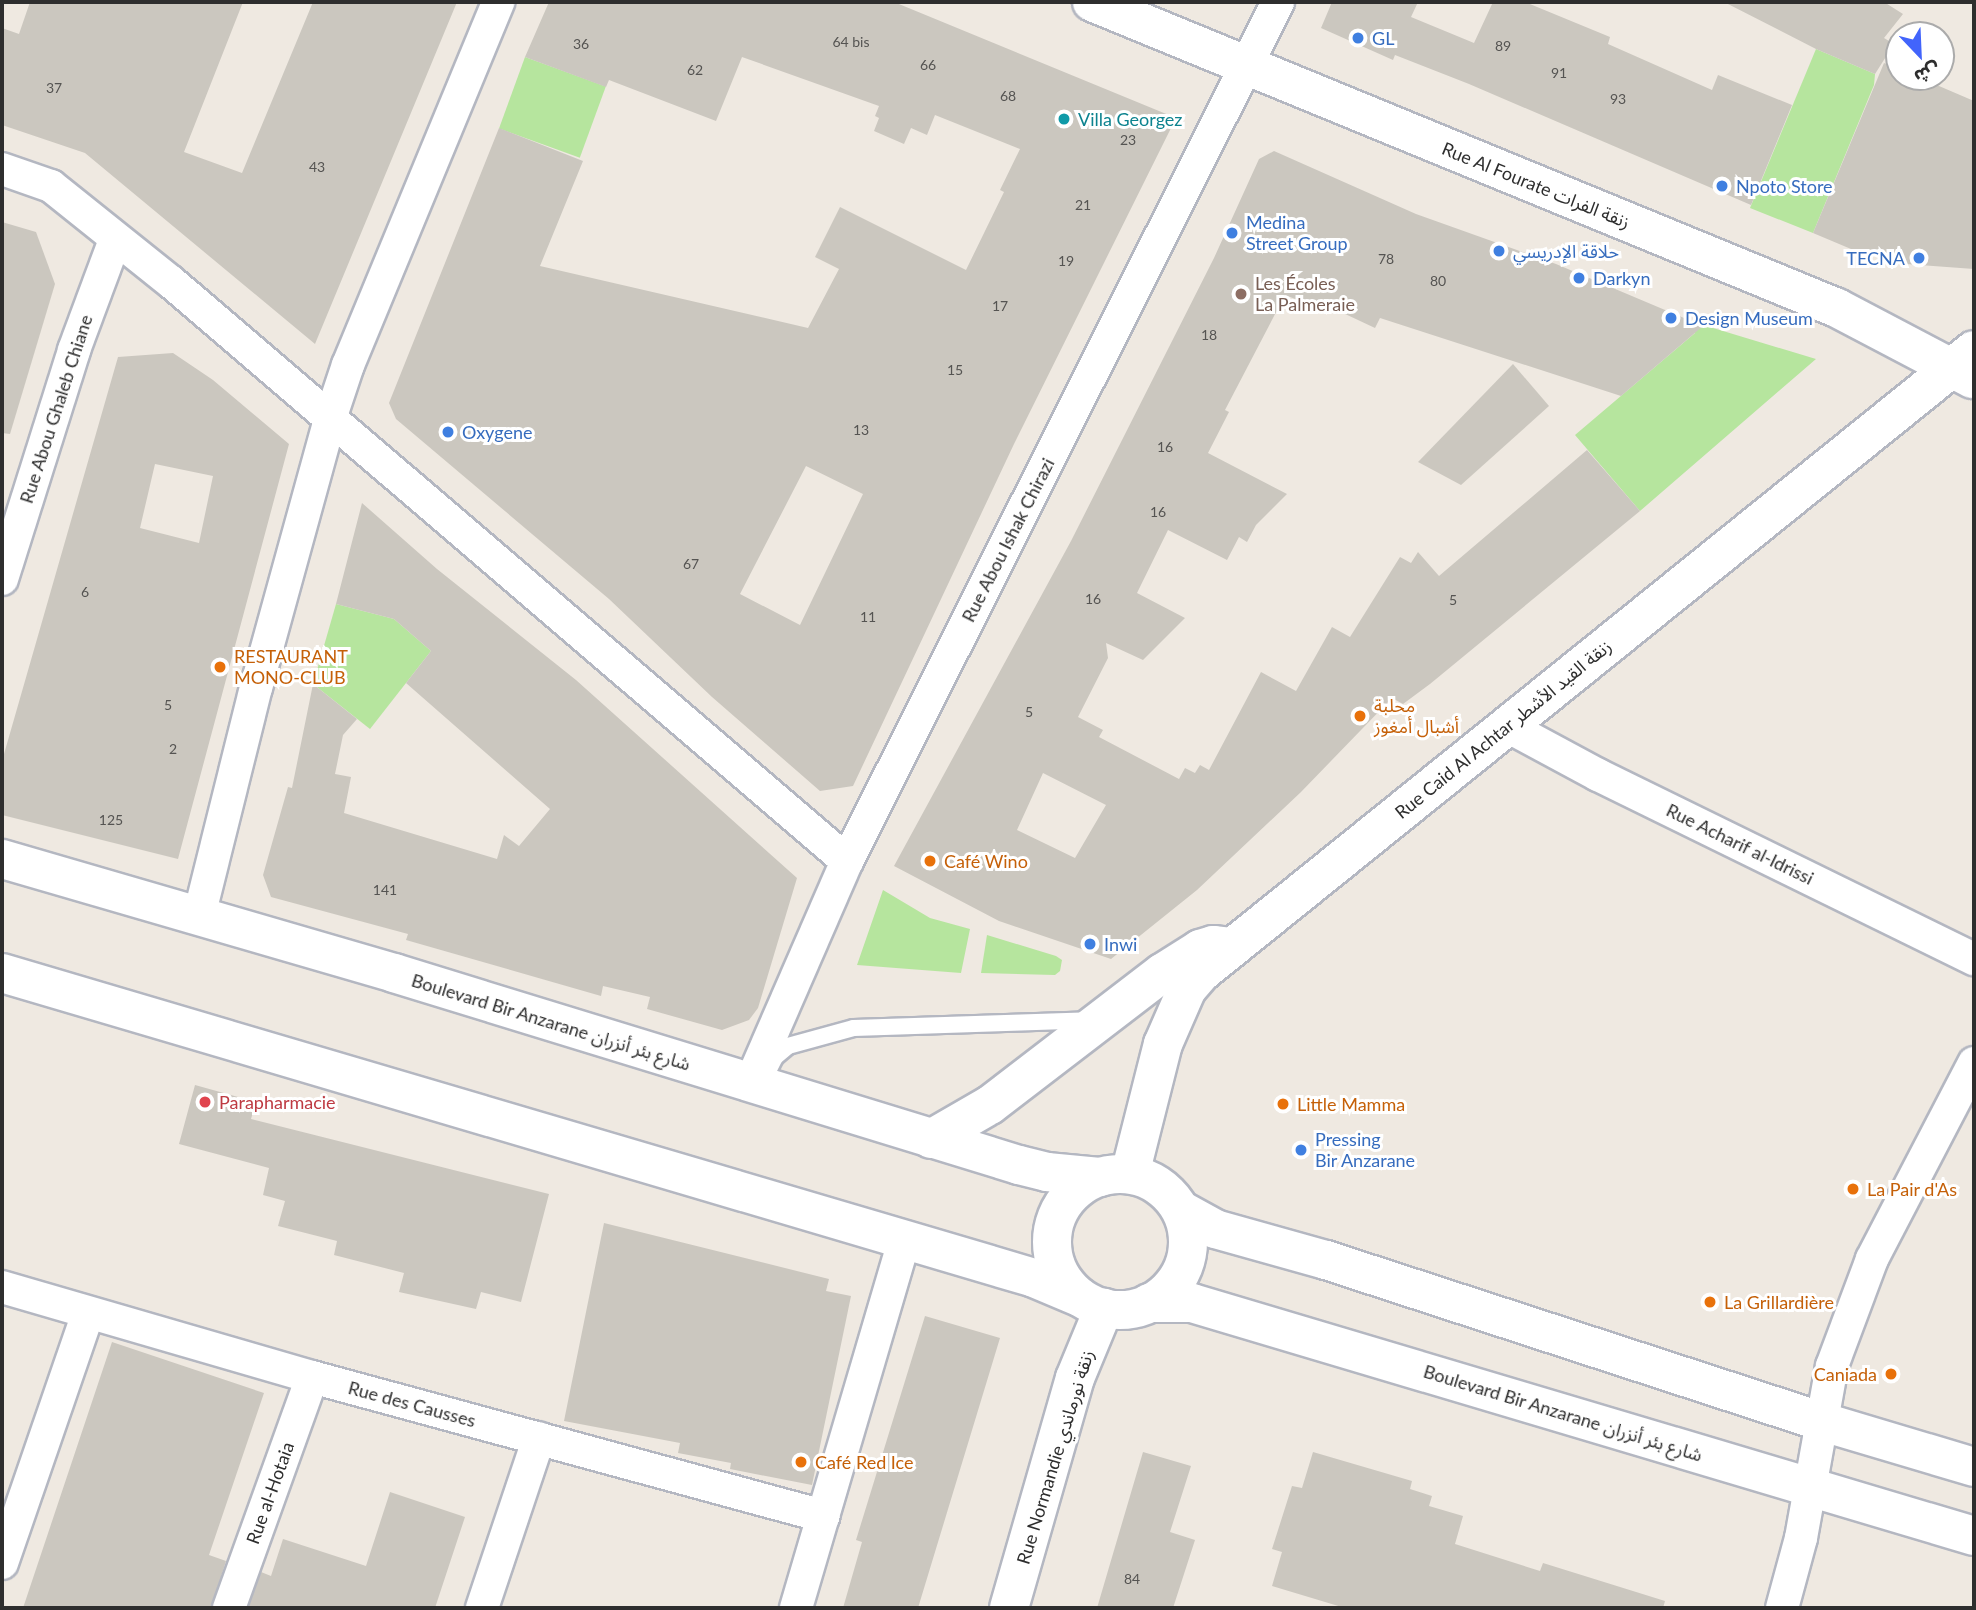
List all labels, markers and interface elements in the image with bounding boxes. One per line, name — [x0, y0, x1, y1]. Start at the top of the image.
north arrow — [1885, 21, 1955, 91]
place label: GL — [1372, 27, 1394, 49]
marker: GL — [1350, 30, 1366, 46]
house number: 64 bis — [832, 34, 870, 50]
house number: 36 — [573, 36, 589, 52]
house number: 89 — [1495, 38, 1511, 54]
house number: 66 — [920, 57, 936, 73]
text: ش — [1911, 58, 1944, 90]
house number: 62 — [687, 62, 703, 78]
house number: 91 — [1551, 65, 1567, 81]
house number: 37 — [46, 80, 62, 96]
house number: 68 — [1000, 88, 1016, 104]
house number: 93 — [1610, 91, 1626, 107]
place label: Villa Georgez — [1078, 108, 1183, 130]
marker: Villa Georgez — [1056, 111, 1072, 127]
house number: 23 — [1120, 132, 1136, 148]
street label: Rue Al Fourate زنقة الفرات — [1439, 137, 1633, 233]
house number: 43 — [309, 159, 325, 175]
place label: Npoto Store — [1736, 175, 1833, 197]
marker: Npoto Store — [1714, 178, 1730, 194]
house number: 21 — [1075, 197, 1091, 213]
place label: Medina Street Group — [1246, 212, 1348, 255]
marker: Medina Street Group — [1224, 225, 1240, 241]
place label: حلاقة الإدريسي — [1513, 240, 1619, 262]
marker: حلاقة الإدريسي — [1491, 243, 1507, 259]
place label: TECNA — [1846, 247, 1905, 269]
marker: TECNA — [1911, 250, 1927, 266]
house number: 78 — [1378, 251, 1394, 267]
house number: 19 — [1058, 253, 1074, 269]
place label: Darkyn — [1593, 267, 1650, 289]
marker: Darkyn — [1571, 270, 1587, 286]
place label: Les Écoles La Palmeraie — [1255, 273, 1355, 316]
house number: 80 — [1430, 273, 1446, 289]
marker: Les Écoles La Palmeraie — [1233, 286, 1249, 302]
house number: 17 — [992, 298, 1008, 314]
place label: Design Museum — [1685, 307, 1813, 329]
marker: Design Museum — [1663, 310, 1679, 326]
street label: Rue Abou Ghaleb Chiane — [15, 312, 97, 506]
house number: 18 — [1201, 327, 1217, 343]
house number: 15 — [947, 362, 963, 378]
place label: Oxygene — [462, 421, 532, 443]
house number: 13 — [853, 422, 869, 438]
marker: Oxygene — [440, 424, 456, 440]
house number: 16 — [1157, 439, 1173, 455]
street label: Rue Abou Ishak Chirazi — [957, 454, 1059, 626]
house number: 16 — [1150, 504, 1166, 520]
house number: 67 — [683, 556, 699, 572]
house number: 6 — [81, 584, 89, 600]
house number: 16 — [1085, 591, 1101, 607]
house number: 5 — [1449, 592, 1457, 608]
house number: 11 — [860, 609, 876, 625]
street label: Rue Caid Al Achtar زنقة القيد الأشطر — [1390, 634, 1616, 824]
place label: RESTAURANT MONO-CLUB — [234, 646, 348, 688]
marker: RESTAURANT MONO-CLUB — [212, 659, 228, 675]
place label: محلبة أشبال أمغوز — [1374, 695, 1459, 738]
house number: 5 — [164, 697, 172, 713]
house number: 5 — [1025, 704, 1033, 720]
marker: محلبة أشبال أمغوز — [1352, 708, 1368, 724]
house number: 2 — [169, 741, 177, 757]
street label: Rue Acharif al-Idrissi — [1663, 799, 1817, 889]
house number: 125 — [99, 812, 123, 828]
place label: Café Wino — [944, 850, 1028, 872]
marker: Café Wino — [922, 853, 938, 869]
house number: 141 — [373, 882, 397, 898]
place label: Inwi — [1104, 933, 1137, 955]
marker: Inwi — [1082, 936, 1098, 952]
street label: Boulevard Bir Anzarane شارع بئر أنزران — [409, 969, 693, 1075]
place label: Parapharmacie — [219, 1091, 336, 1113]
place label: Little Mamma — [1297, 1093, 1405, 1115]
marker: Parapharmacie — [197, 1094, 213, 1110]
marker: Little Mamma — [1275, 1096, 1291, 1112]
place label: Pressing Bir Anzarane — [1315, 1129, 1416, 1172]
marker: Pressing Bir Anzarane — [1293, 1142, 1309, 1158]
place label: La Pair d'As — [1867, 1178, 1957, 1200]
marker: La Pair d'As — [1845, 1181, 1861, 1197]
place label: La Grillardière — [1724, 1291, 1834, 1313]
marker: La Grillardière — [1702, 1294, 1718, 1310]
street label: Rue Normandie زنقة نورماندي — [1012, 1347, 1098, 1567]
street label: Boulevard Bir Anzarane شارع بئر أنزران — [1421, 1360, 1705, 1466]
place label: Caniada — [1814, 1363, 1877, 1385]
marker: Caniada — [1883, 1366, 1899, 1382]
street label: Rue des Causses — [346, 1377, 478, 1431]
street label: Rue al-Hotaia — [242, 1439, 298, 1547]
place label: Café Red Ice — [815, 1451, 914, 1473]
marker: Café Red Ice — [793, 1454, 809, 1470]
house number: 84 — [1124, 1571, 1140, 1587]

